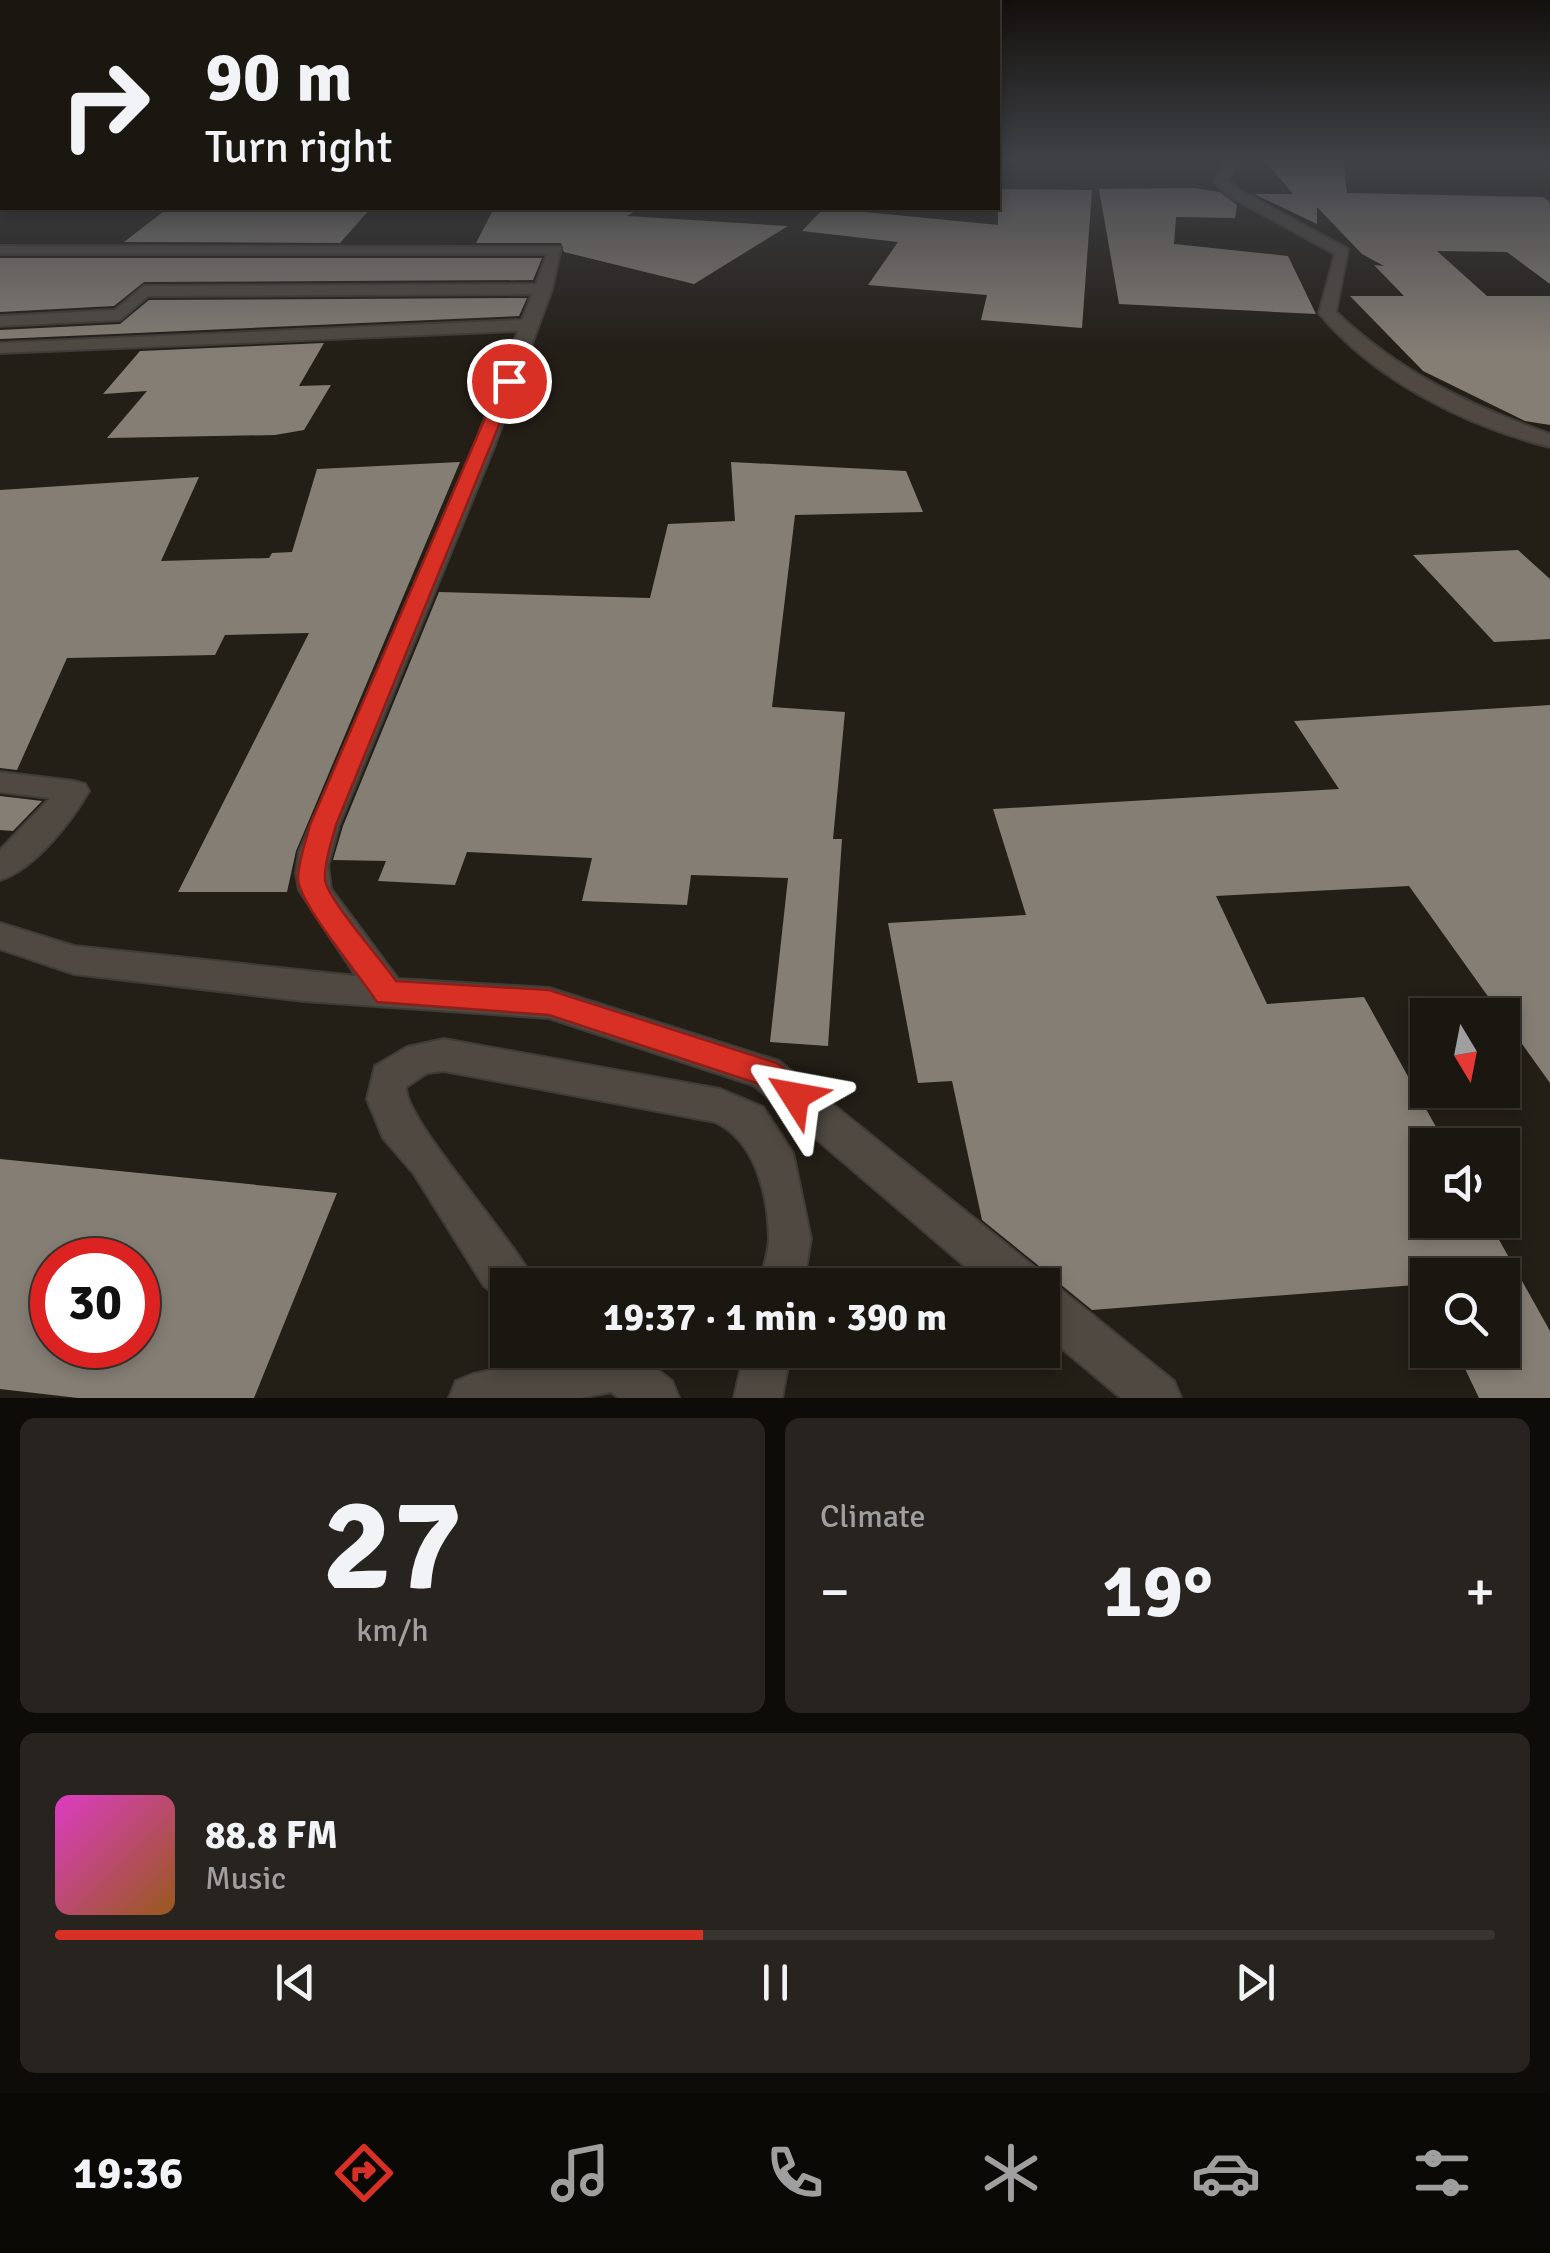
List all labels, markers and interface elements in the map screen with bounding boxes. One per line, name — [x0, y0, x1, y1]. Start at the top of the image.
text: 90 m — [205, 34, 353, 120]
icon: right — [40, 40, 170, 170]
text: Turn right — [205, 120, 393, 175]
pin — [467, 339, 552, 424]
icon: arrive — [482, 354, 537, 409]
north arrow — [1410, 998, 1520, 1108]
map controls — [1410, 998, 1520, 1368]
position arrow — [743, 1044, 847, 1148]
button: sound — [1410, 1128, 1520, 1238]
speed limit sign: 30 — [30, 1238, 160, 1368]
button: search — [1410, 1258, 1520, 1368]
text: 19:37 · 1 min · 390 m — [603, 1294, 947, 1341]
text: 27 — [322, 1466, 463, 1626]
text: Climate — [820, 1497, 926, 1536]
text: 19° — [1102, 1545, 1213, 1638]
text: − — [820, 1558, 850, 1626]
text: + — [1465, 1558, 1495, 1626]
text: km/h — [356, 1611, 429, 1650]
text: 88.8 FM — [205, 1812, 338, 1859]
text: Music — [205, 1859, 286, 1898]
icon: previous — [268, 1955, 323, 2010]
icon: pause — [748, 1955, 803, 2010]
icon: next — [1228, 1955, 1283, 2010]
icon: directions — [329, 2138, 399, 2208]
icon: music — [545, 2138, 615, 2208]
icon: phone — [760, 2138, 830, 2208]
icon: climate — [976, 2138, 1046, 2208]
icon: car — [1191, 2138, 1261, 2208]
icon: filters — [1407, 2138, 1477, 2208]
text: 19:36 — [73, 2146, 183, 2201]

